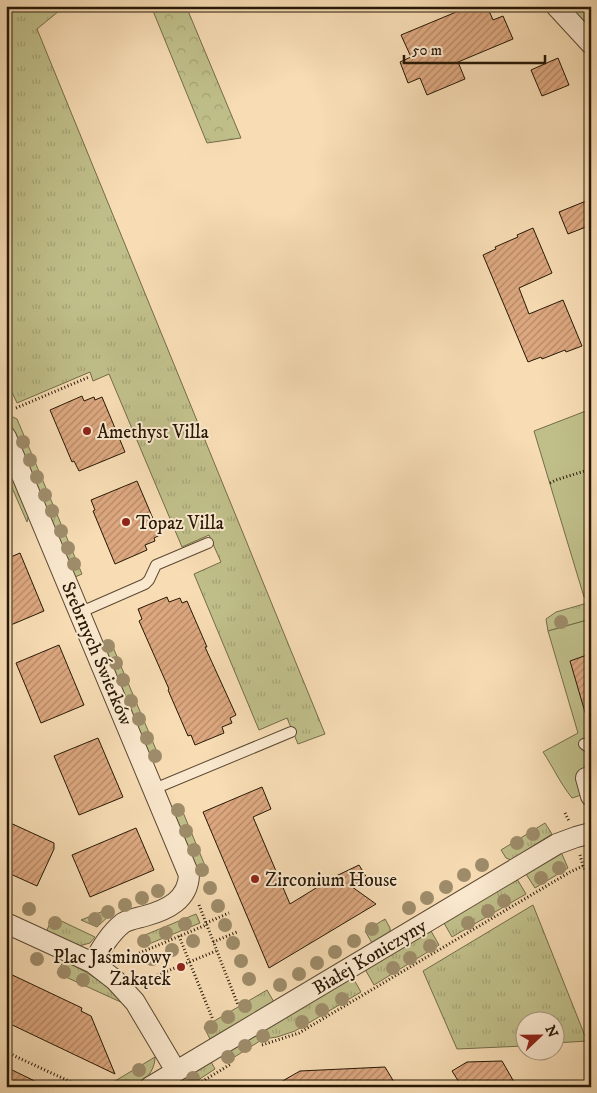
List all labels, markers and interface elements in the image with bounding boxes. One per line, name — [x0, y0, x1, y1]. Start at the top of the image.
scale bar — [404, 32, 546, 64]
text: 50 m — [412, 41, 442, 60]
place label: Amethyst Villa — [97, 421, 209, 444]
marker: Amethyst Villa — [81, 425, 93, 437]
place label: Topaz Villa — [136, 512, 224, 535]
marker: Topaz Villa — [120, 516, 132, 528]
street label: Srebrnych Świerków — [56, 577, 139, 729]
place label: Zirconium House — [265, 869, 397, 892]
marker: Zirconium House — [249, 873, 261, 885]
street label: Białej Koniczyny — [309, 914, 432, 1000]
place label: Plac Jaśminowy Zakątek — [53, 946, 172, 991]
marker: Plac Jaśminowy Zakątek — [175, 961, 187, 973]
north arrow — [514, 1010, 564, 1060]
text: N — [541, 1023, 562, 1041]

